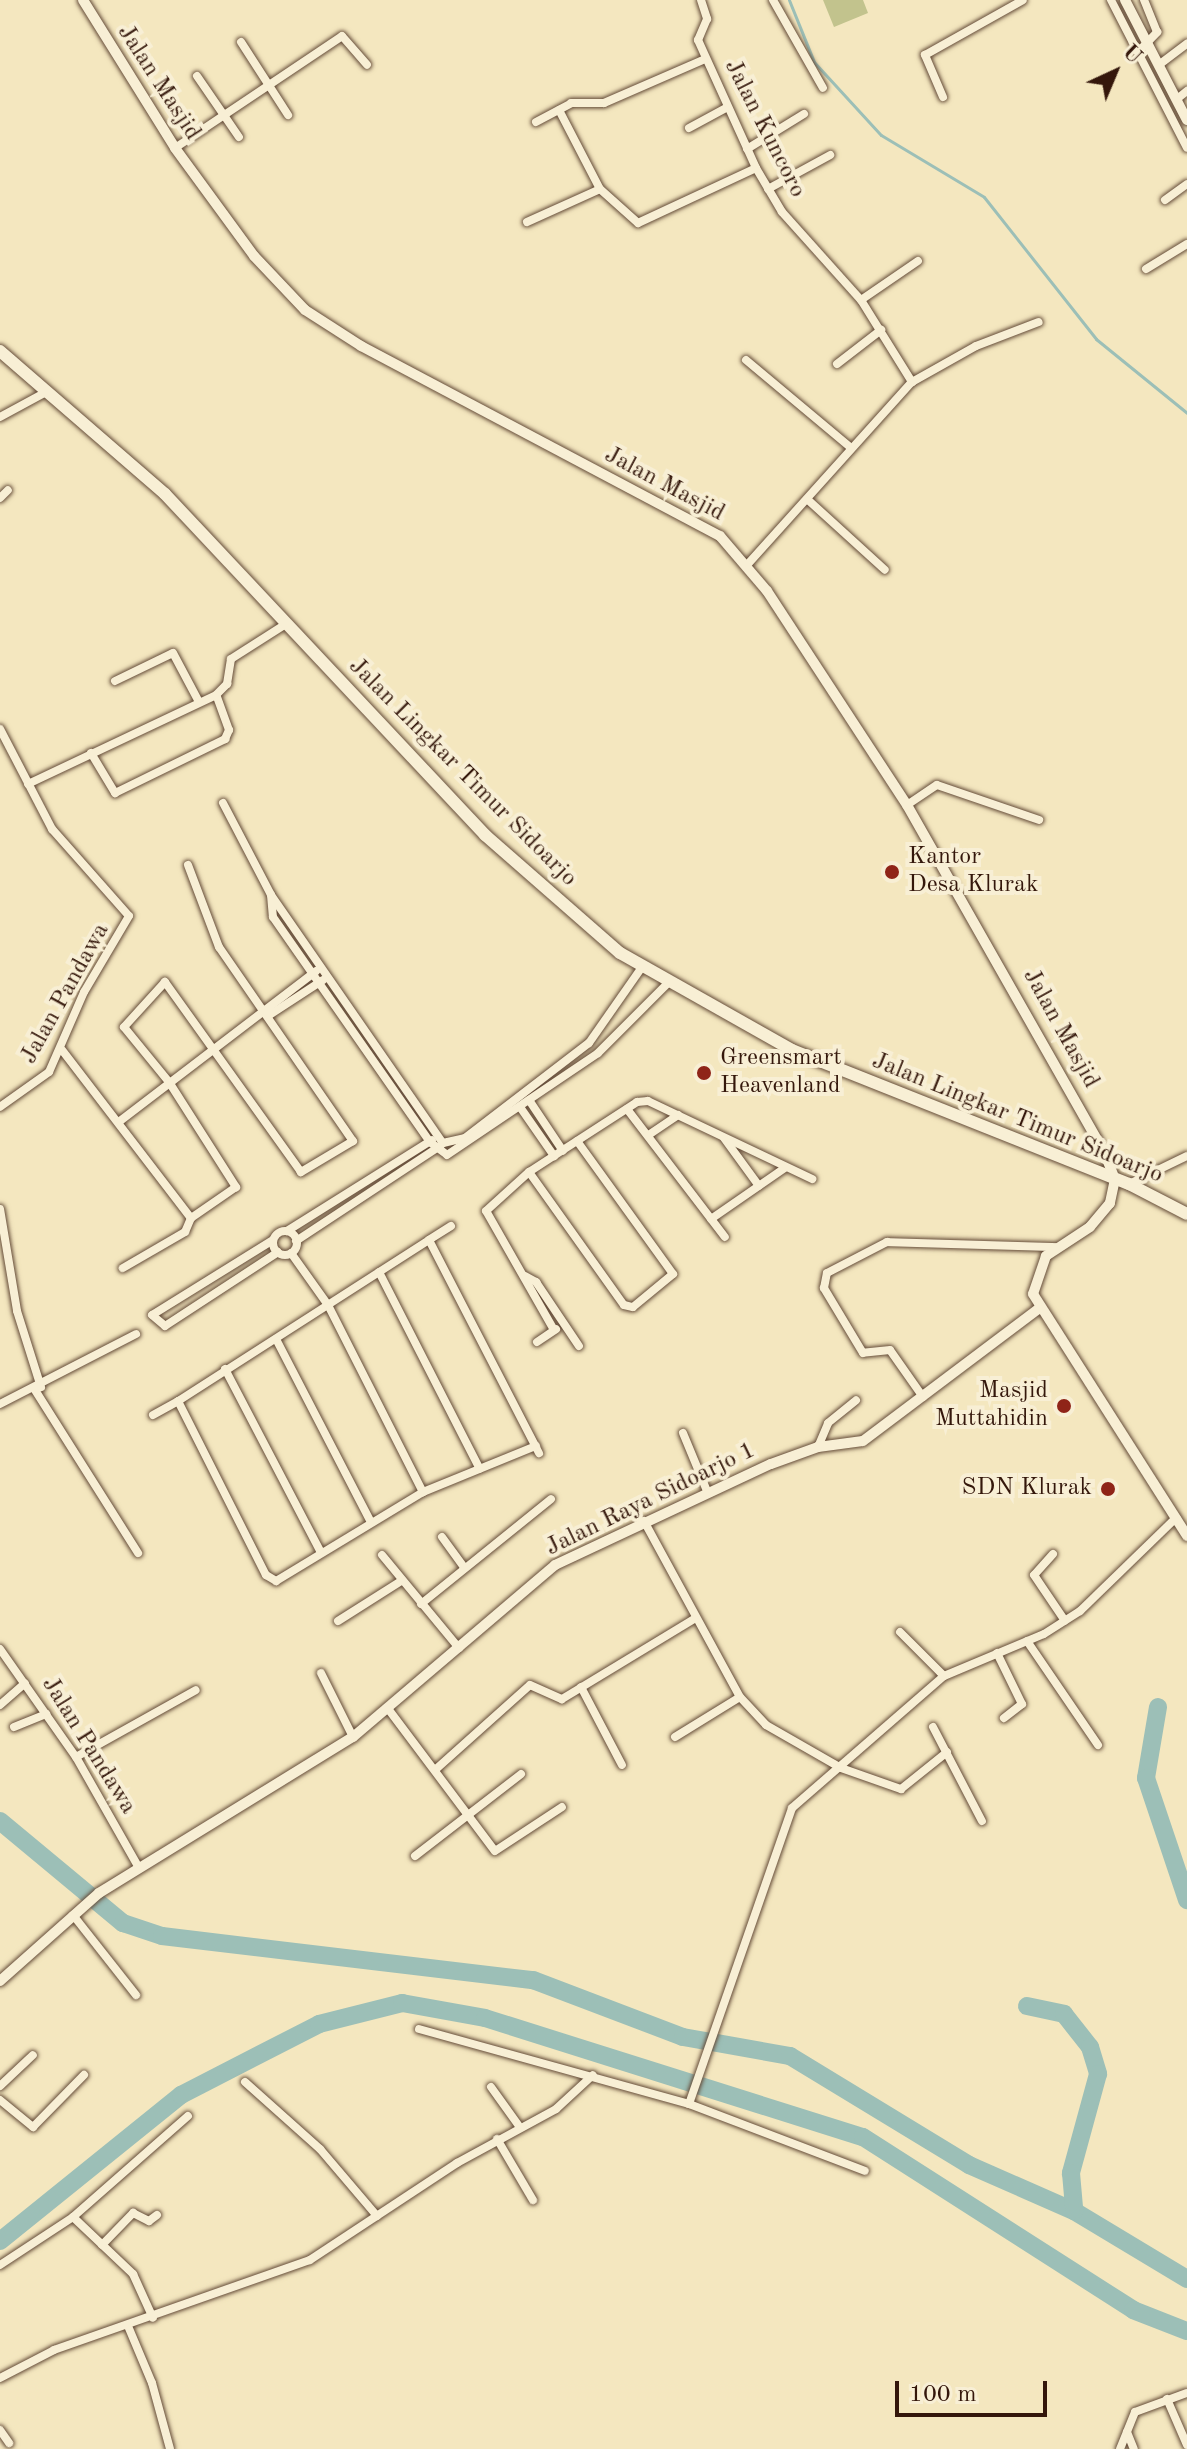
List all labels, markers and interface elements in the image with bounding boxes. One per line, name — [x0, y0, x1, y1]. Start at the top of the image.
street label: Jalan Masjid — [110, 20, 206, 146]
north arrow — [1075, 32, 1155, 112]
text: U — [1118, 41, 1146, 69]
street label: Jalan Kuncoro — [717, 55, 811, 203]
street label: Jalan Masjid — [599, 441, 729, 529]
street label: Jalan Lingkar Timur Sidoarjo — [342, 653, 582, 893]
place label: Kantor Desa Klurak — [908, 844, 1038, 900]
marker: Kantor Desa Klurak — [883, 863, 901, 881]
street label: Jalan Pandawa — [15, 919, 117, 1069]
street label: Jalan Masjid — [1015, 964, 1105, 1094]
place label: Greensmart Heavenland — [720, 1045, 842, 1101]
street label: Jalan Lingkar Timur Sidoarjo — [867, 1047, 1167, 1191]
marker: Greensmart Heavenland — [695, 1064, 713, 1082]
place label: Masjid Muttahidin — [935, 1378, 1048, 1434]
marker: Masjid Muttahidin — [1055, 1397, 1073, 1415]
street label: Jalan Raya Sidoarjo 1 — [541, 1437, 761, 1563]
place label: SDN Klurak — [962, 1475, 1092, 1503]
marker: SDN Klurak — [1099, 1480, 1117, 1498]
street label: Jalan Pandawa — [34, 1672, 142, 1820]
scale bar — [899, 2365, 1051, 2415]
text: 100 m — [909, 2383, 977, 2407]

